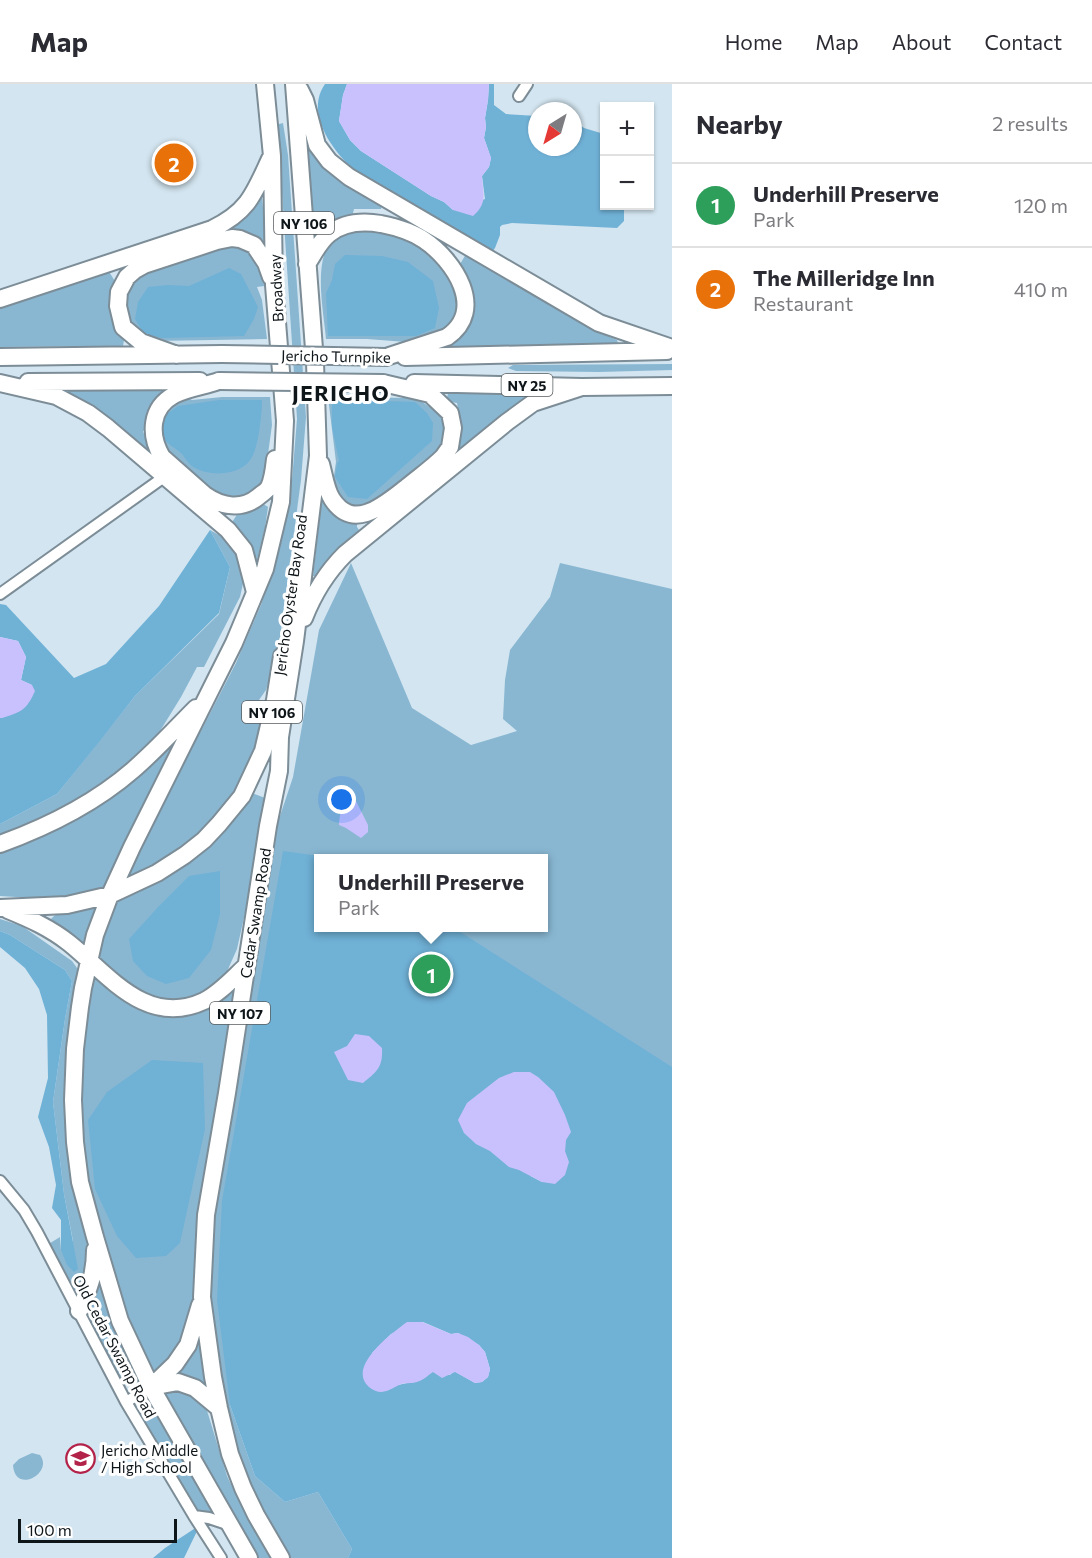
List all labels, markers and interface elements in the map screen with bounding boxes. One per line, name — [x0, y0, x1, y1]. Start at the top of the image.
text: Map — [30, 24, 88, 58]
text: Home — [725, 29, 782, 54]
text: Map — [815, 29, 859, 54]
text: About — [892, 29, 951, 54]
text: Contact — [984, 29, 1062, 54]
north arrow — [528, 102, 582, 156]
map controls — [600, 102, 654, 210]
button: + — [600, 102, 654, 156]
text: Nearby — [696, 108, 783, 139]
text: 2 results — [992, 111, 1068, 135]
pin: 2 — [154, 140, 194, 185]
button: − — [600, 156, 654, 210]
text: Underhill Preserve — [753, 180, 939, 207]
text: 1 — [711, 193, 720, 217]
text: 120 m — [1014, 193, 1068, 217]
text: Park — [753, 207, 795, 231]
road number: NY 106 — [274, 212, 334, 234]
street label: Broadway — [265, 253, 287, 323]
text: The Milleridge Inn — [753, 264, 935, 291]
text: 2 — [710, 277, 721, 301]
text: 410 m — [1014, 277, 1068, 301]
text: Restaurant — [753, 291, 853, 315]
street label: Jericho Turnpike — [281, 346, 391, 366]
road number: NY 25 — [502, 374, 552, 396]
district label: JERICHO — [292, 380, 390, 405]
street label: Jericho Oyster Bay Road — [270, 513, 310, 677]
road number: NY 106 — [242, 701, 302, 723]
your location — [327, 785, 356, 814]
street label: Cedar Swamp Road — [236, 847, 274, 979]
popup — [314, 854, 548, 932]
text: Underhill Preserve — [338, 868, 524, 895]
text: Park — [338, 895, 380, 919]
pin: 1 — [412, 952, 450, 996]
road number: NY 107 — [210, 1002, 270, 1024]
street label: Old Cedar Swamp Road — [70, 1271, 160, 1421]
place label: Jericho Middle / High School — [101, 1441, 198, 1476]
school or university icon: Jericho Middle / High School — [64, 1443, 96, 1475]
scale bar — [18, 1516, 177, 1544]
text: 100 m — [27, 1520, 72, 1539]

